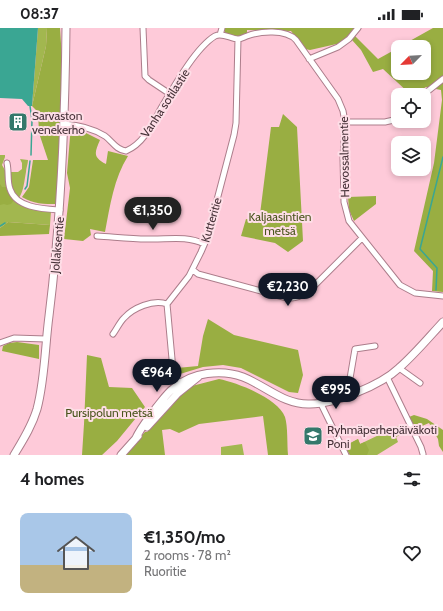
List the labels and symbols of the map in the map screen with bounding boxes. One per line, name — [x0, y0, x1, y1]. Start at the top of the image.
north arrow — [391, 40, 431, 80]
street label: Vanha sotilastie — [137, 66, 193, 140]
place label: Sarvaston venekerho — [32, 108, 85, 137]
building icon: Sarvaston venekerho — [7, 111, 29, 133]
street label: Hevossalmentie — [336, 116, 352, 198]
street label: Kutteritie — [197, 196, 225, 244]
pin: €1,350 — [120, 197, 186, 231]
park label: Kaljaasintien metsä — [248, 209, 312, 238]
street label: Jollaksentie — [47, 216, 67, 275]
pin: €2,230 — [255, 273, 321, 307]
pin: €964 — [133, 359, 181, 393]
pin: €995 — [312, 376, 360, 410]
park label: Pursipolun metsä — [65, 405, 153, 420]
place label: Ryhmäperhepäiväkoti Poni — [327, 422, 437, 451]
school or university icon: Ryhmäperhepäiväkoti Poni — [302, 425, 324, 447]

